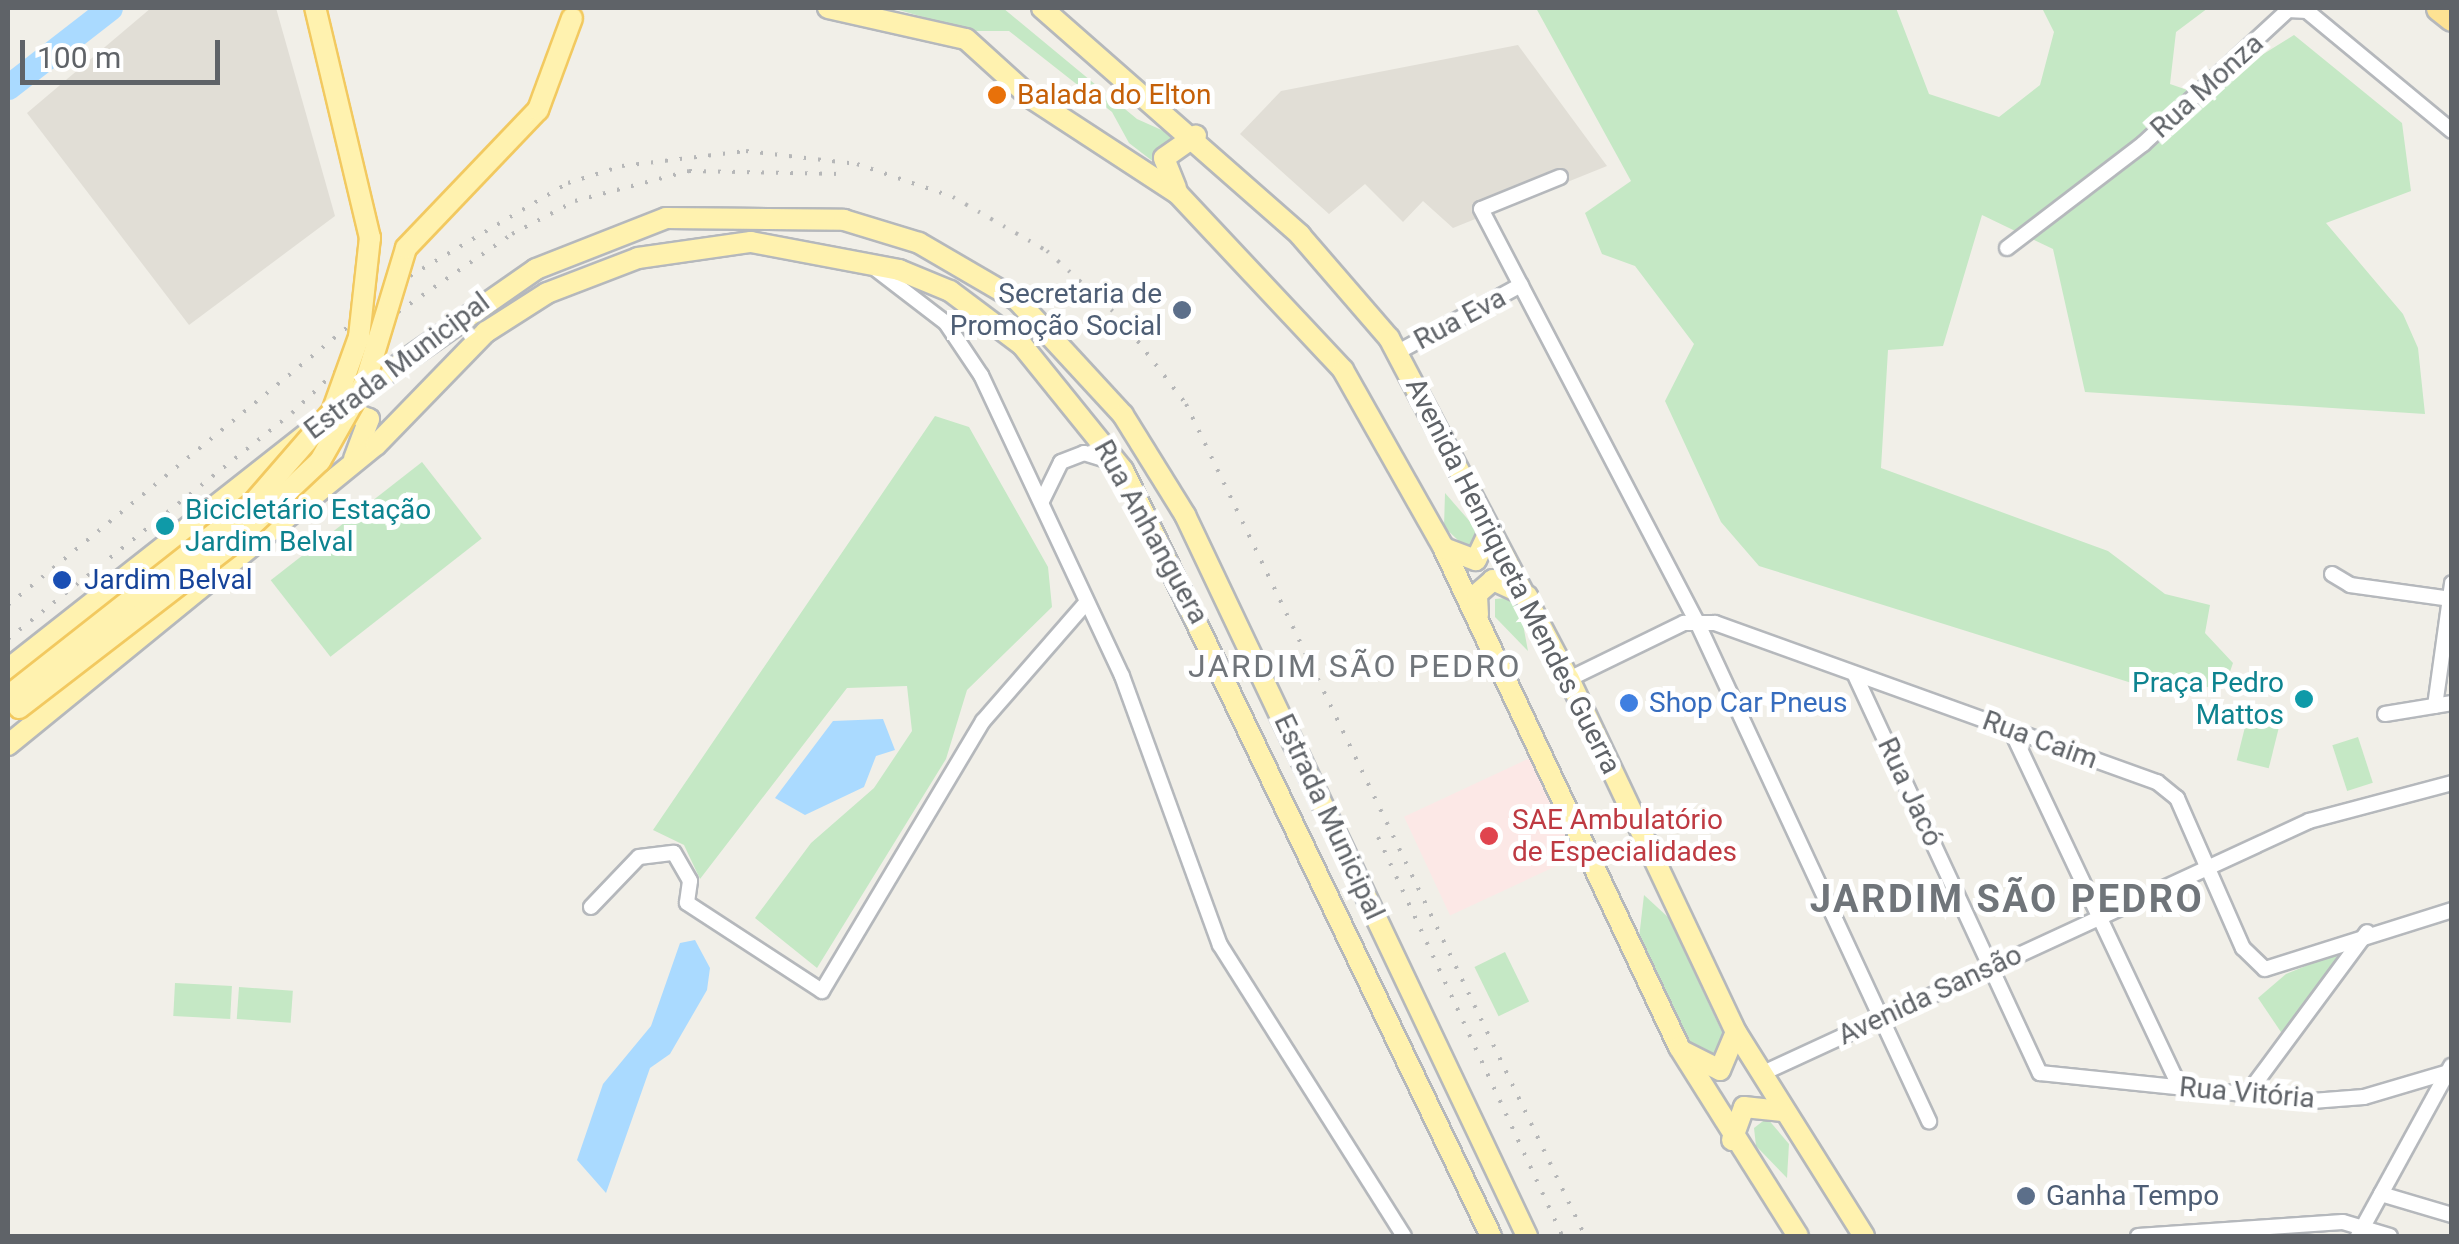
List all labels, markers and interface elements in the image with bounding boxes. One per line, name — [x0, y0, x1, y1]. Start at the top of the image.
scale bar — [25, 20, 225, 82]
street label: Rua Monza — [2144, 27, 2270, 145]
text: 100 m — [37, 40, 121, 75]
place label: Balada do Elton — [1017, 78, 1211, 112]
marker: Balada do Elton — [986, 84, 1008, 106]
place label: Secretaria de Promoção Social — [950, 277, 1162, 343]
street label: Rua Eva — [1408, 281, 1512, 357]
street label: Estrada Municipal — [298, 285, 496, 447]
marker: Secretaria de Promoção Social — [1171, 299, 1193, 321]
street label: Avenida Henriqueta Mendes Guerra — [1398, 372, 1628, 780]
street label: Rua Anhanguera — [1087, 434, 1215, 630]
place label: Bicicletário Estação Jardim Belval — [185, 493, 431, 559]
marker: Bicicletário Estação Jardim Belval — [154, 515, 176, 537]
place label: Jardim Belval — [84, 563, 253, 597]
marker: Jardim Belval — [49, 567, 75, 593]
district label: JARDIM SÃO PEDRO — [1188, 647, 1522, 685]
place label: Praça Pedro Mattos — [2132, 666, 2284, 732]
place label: Shop Car Pneus — [1649, 686, 1847, 720]
marker: Praça Pedro Mattos — [2293, 688, 2315, 710]
marker: Shop Car Pneus — [1618, 692, 1640, 714]
street label: Rua Caim — [1978, 704, 2102, 776]
street label: Estrada Municipal — [1267, 709, 1391, 925]
street label: Rua Jacó — [1870, 732, 1950, 852]
place label: SAE Ambulatório de Especialidades — [1512, 803, 1737, 869]
marker: SAE Ambulatório de Especialidades — [1476, 823, 1502, 849]
district label: JARDIM SÃO PEDRO — [1810, 877, 2204, 923]
street label: Avenida Sansão — [1833, 938, 2027, 1052]
street label: Rua Vitória — [2178, 1070, 2316, 1116]
place label: Ganha Tempo — [2046, 1179, 2220, 1213]
marker: Ganha Tempo — [2015, 1185, 2037, 1207]

